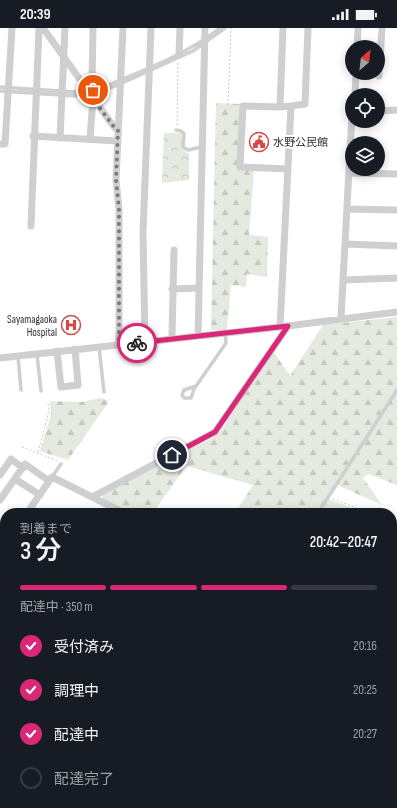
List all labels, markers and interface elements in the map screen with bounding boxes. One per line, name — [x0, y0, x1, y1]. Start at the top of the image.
text: 20:39 — [20, 5, 51, 24]
north arrow — [345, 40, 385, 80]
map controls — [345, 40, 385, 176]
pin — [76, 73, 110, 107]
icon: bag — [82, 79, 104, 101]
button: locate — [345, 88, 385, 128]
public building icon: 水野公民館 — [248, 131, 270, 153]
place label: 水野公民館 — [273, 136, 328, 149]
button: layers — [345, 136, 385, 176]
place label: Sayamagaoka Hospital — [7, 313, 57, 339]
hospital icon: Sayamagaoka Hospital — [60, 314, 82, 336]
courier — [117, 323, 157, 363]
icon: bike — [126, 332, 148, 354]
pin — [155, 438, 189, 472]
icon: home — [161, 444, 183, 466]
text: 到着まで — [20, 521, 72, 537]
text: 20:42–20:47 — [310, 533, 377, 552]
text: 3 分 — [20, 536, 61, 567]
text: 配達中 · 350 m — [20, 599, 93, 615]
icon: check — [20, 635, 42, 657]
text: 受付済み — [54, 638, 114, 657]
text: 20:16 — [353, 638, 377, 654]
icon: check — [20, 679, 42, 701]
text: 調理中 — [54, 682, 99, 701]
text: 20:25 — [353, 682, 377, 698]
icon: check — [20, 723, 42, 745]
text: 配達中 — [54, 726, 99, 745]
text: 20:27 — [353, 726, 377, 742]
text: 配達完了 — [54, 770, 114, 789]

